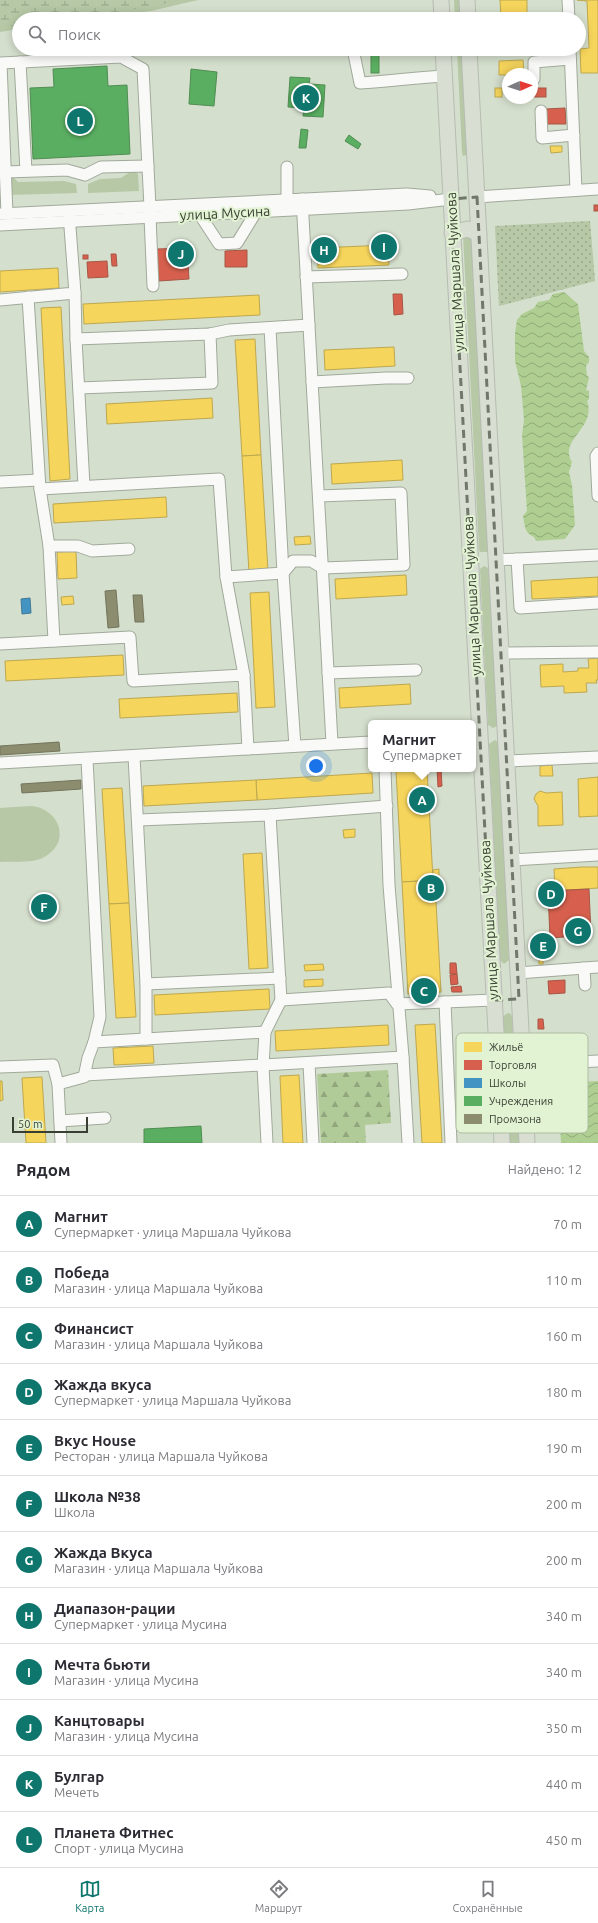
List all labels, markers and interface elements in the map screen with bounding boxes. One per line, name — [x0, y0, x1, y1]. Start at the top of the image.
search box — [12, 12, 586, 56]
icon: search — [26, 23, 48, 45]
text: Поиск — [58, 26, 101, 43]
north arrow — [502, 68, 538, 104]
pin: K — [293, 83, 319, 113]
pin: L — [67, 106, 93, 136]
street label: улица Маршала Чуйкова — [443, 192, 467, 352]
street label: улица Мусина — [179, 203, 271, 223]
pin: I — [371, 232, 397, 262]
pin: H — [311, 235, 337, 265]
pin: J — [168, 239, 194, 269]
street label: улица Маршала Чуйкова — [460, 516, 484, 676]
popup — [368, 720, 476, 772]
text: Магнит — [382, 731, 436, 748]
text: Супермаркет — [382, 748, 462, 762]
your location — [306, 756, 326, 776]
pin: A — [409, 785, 435, 815]
street label: улица Маршала Чуйкова — [477, 840, 501, 1000]
pin: B — [418, 873, 444, 903]
pin: D — [538, 879, 564, 909]
pin: F — [31, 892, 57, 922]
pin: G — [565, 916, 591, 946]
pin: E — [530, 931, 556, 961]
pin: C — [411, 976, 437, 1006]
legend — [456, 1033, 588, 1133]
text: Жильё — [489, 1041, 523, 1053]
text: Торговля — [489, 1059, 537, 1071]
text: Школы — [489, 1077, 526, 1089]
text: Учреждения — [489, 1095, 553, 1107]
text: Промзона — [489, 1113, 541, 1125]
scale bar — [12, 1115, 88, 1134]
text: 50 m — [18, 1118, 42, 1130]
text: Рядом — [16, 1160, 71, 1179]
text: Найдено: 12 — [508, 1162, 582, 1176]
text: Магнит — [54, 1208, 108, 1225]
text: A — [24, 1217, 34, 1231]
text: 70 m — [553, 1217, 582, 1231]
text: Супермаркет · улица Маршала Чуйкова — [54, 1225, 291, 1239]
text: Победа — [54, 1264, 109, 1281]
text: B — [25, 1273, 33, 1287]
text: 110 m — [546, 1273, 582, 1287]
text: Магазин · улица Маршала Чуйкова — [54, 1281, 263, 1295]
text: Финансист — [54, 1320, 134, 1337]
text: C — [25, 1329, 33, 1343]
text: 160 m — [546, 1329, 582, 1343]
text: Магазин · улица Маршала Чуйкова — [54, 1337, 263, 1351]
text: Жажда вкуса — [54, 1376, 152, 1393]
text: D — [24, 1385, 34, 1399]
text: 180 m — [546, 1385, 582, 1399]
text: Супермаркет · улица Маршала Чуйкова — [54, 1393, 291, 1407]
text: Вкус House — [54, 1432, 136, 1449]
text: E — [25, 1441, 33, 1455]
text: 190 m — [546, 1441, 582, 1455]
text: Ресторан · улица Маршала Чуйкова — [54, 1449, 268, 1463]
text: Школа №38 — [54, 1488, 141, 1505]
text: F — [25, 1497, 33, 1511]
text: 200 m — [546, 1497, 582, 1511]
text: Школа — [54, 1505, 95, 1519]
text: Жажда Вкуса — [54, 1544, 153, 1561]
text: G — [25, 1553, 34, 1567]
text: 200 m — [546, 1553, 582, 1567]
text: Магазин · улица Маршала Чуйкова — [54, 1561, 263, 1575]
text: Диапазон-рации — [54, 1600, 175, 1617]
text: H — [24, 1609, 34, 1623]
text: 340 m — [546, 1609, 582, 1623]
text: Супермаркет · улица Мусина — [54, 1617, 227, 1631]
text: Мечта бьюти — [54, 1656, 150, 1673]
text: I — [27, 1665, 31, 1679]
text: 340 m — [546, 1665, 582, 1679]
text: Магазин · улица Мусина — [54, 1673, 199, 1687]
text: Канцтовары — [54, 1712, 145, 1729]
text: J — [26, 1721, 32, 1735]
text: 350 m — [546, 1721, 582, 1735]
text: Магазин · улица Мусина — [54, 1729, 199, 1743]
text: Булгар — [54, 1768, 104, 1785]
text: K — [25, 1777, 33, 1791]
text: 440 m — [546, 1777, 582, 1791]
text: Мечеть — [54, 1785, 99, 1799]
text: Планета Фитнес — [54, 1824, 174, 1841]
text: L — [25, 1833, 33, 1847]
text: 450 m — [546, 1833, 582, 1847]
text: Спорт · улица Мусина — [54, 1841, 184, 1855]
tab: Карта — [75, 1878, 104, 1914]
tab: Маршрут — [255, 1878, 302, 1914]
tab: Сохранённые — [453, 1878, 523, 1914]

